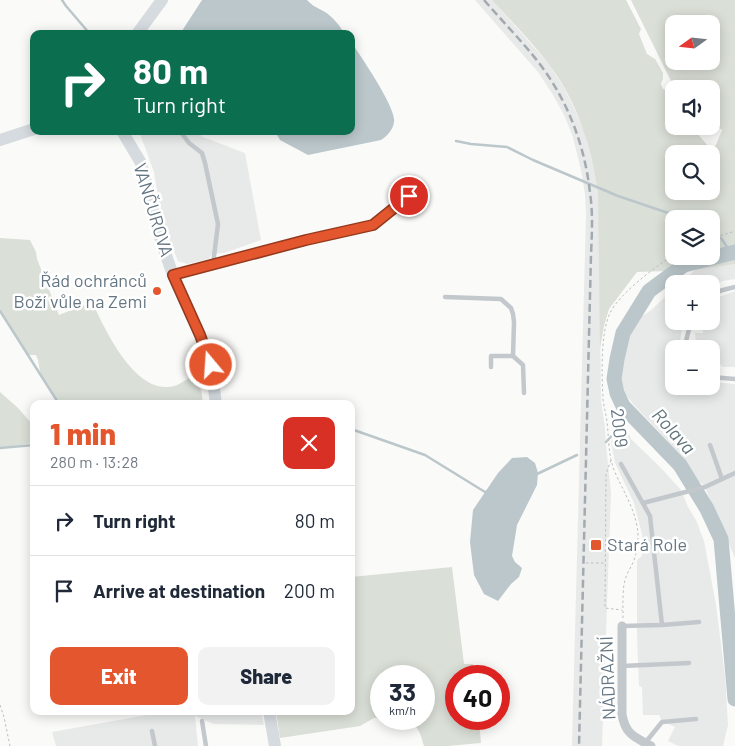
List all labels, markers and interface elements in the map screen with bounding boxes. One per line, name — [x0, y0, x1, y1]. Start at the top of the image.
north arrow — [665, 15, 720, 70]
map controls — [665, 15, 720, 395]
text: 80 m — [133, 49, 208, 91]
icon: right — [50, 50, 115, 115]
button: sound — [665, 80, 720, 135]
text: Turn right — [133, 91, 226, 117]
button: search — [665, 145, 720, 200]
street label: VANČUROVA — [129, 160, 179, 259]
pin — [388, 175, 430, 217]
icon: arrive — [395, 182, 423, 210]
button: layers — [665, 210, 720, 265]
place label: Řád ochránců Boží vůle na Zemi — [13, 269, 147, 312]
button: + — [665, 275, 720, 330]
marker: Řád ochránců Boží vůle na Zemi — [151, 285, 163, 297]
position arrow — [184, 338, 236, 390]
button: − — [665, 340, 720, 395]
water label: Rolava — [648, 403, 701, 458]
street label: 2009 — [607, 407, 633, 449]
text: 1 min — [50, 415, 116, 451]
button: close — [283, 417, 335, 469]
text: 280 m · 13:28 — [50, 452, 138, 471]
icon: right — [50, 507, 78, 535]
text: Turn right — [93, 509, 175, 532]
text: 80 m — [295, 509, 335, 532]
place label: Stará Role — [607, 533, 687, 555]
marker: Stará Role — [589, 538, 603, 552]
icon: arrive — [50, 577, 78, 605]
text: Arrive at destination — [93, 579, 265, 602]
text: 200 m — [284, 579, 335, 602]
street label: NÁDRAŽNÍ — [595, 636, 619, 720]
button: Exit — [50, 647, 188, 705]
button: Share — [198, 647, 335, 705]
speed limit sign: 40 — [445, 665, 510, 730]
text: 33 — [389, 676, 416, 706]
text: km/h — [389, 703, 416, 717]

